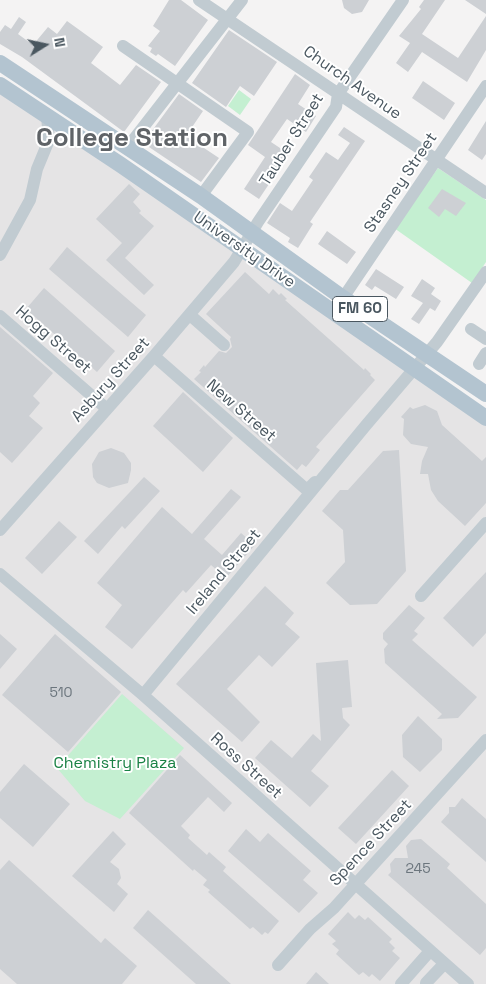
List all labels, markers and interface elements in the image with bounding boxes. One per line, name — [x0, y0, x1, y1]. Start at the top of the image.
north arrow — [20, 20, 70, 70]
text: N — [50, 36, 69, 49]
street label: Church Avenue — [299, 42, 405, 124]
street label: Tauber Street — [256, 90, 328, 190]
district label: College Station — [36, 123, 228, 155]
street label: Stasney Street — [360, 129, 442, 237]
street label: University Drive — [189, 208, 299, 292]
road number: FM 60 — [332, 296, 388, 322]
street label: Hogg Street — [11, 302, 95, 378]
street label: Asbury Street — [68, 334, 154, 426]
street label: New Street — [202, 376, 280, 446]
street label: Ireland Street — [183, 525, 265, 619]
house number: 510 — [49, 685, 73, 701]
street label: Ross Street — [206, 729, 286, 803]
park label: Chemistry Plaza — [53, 754, 177, 774]
street label: Spence Street — [326, 796, 416, 890]
house number: 245 — [405, 861, 431, 877]

